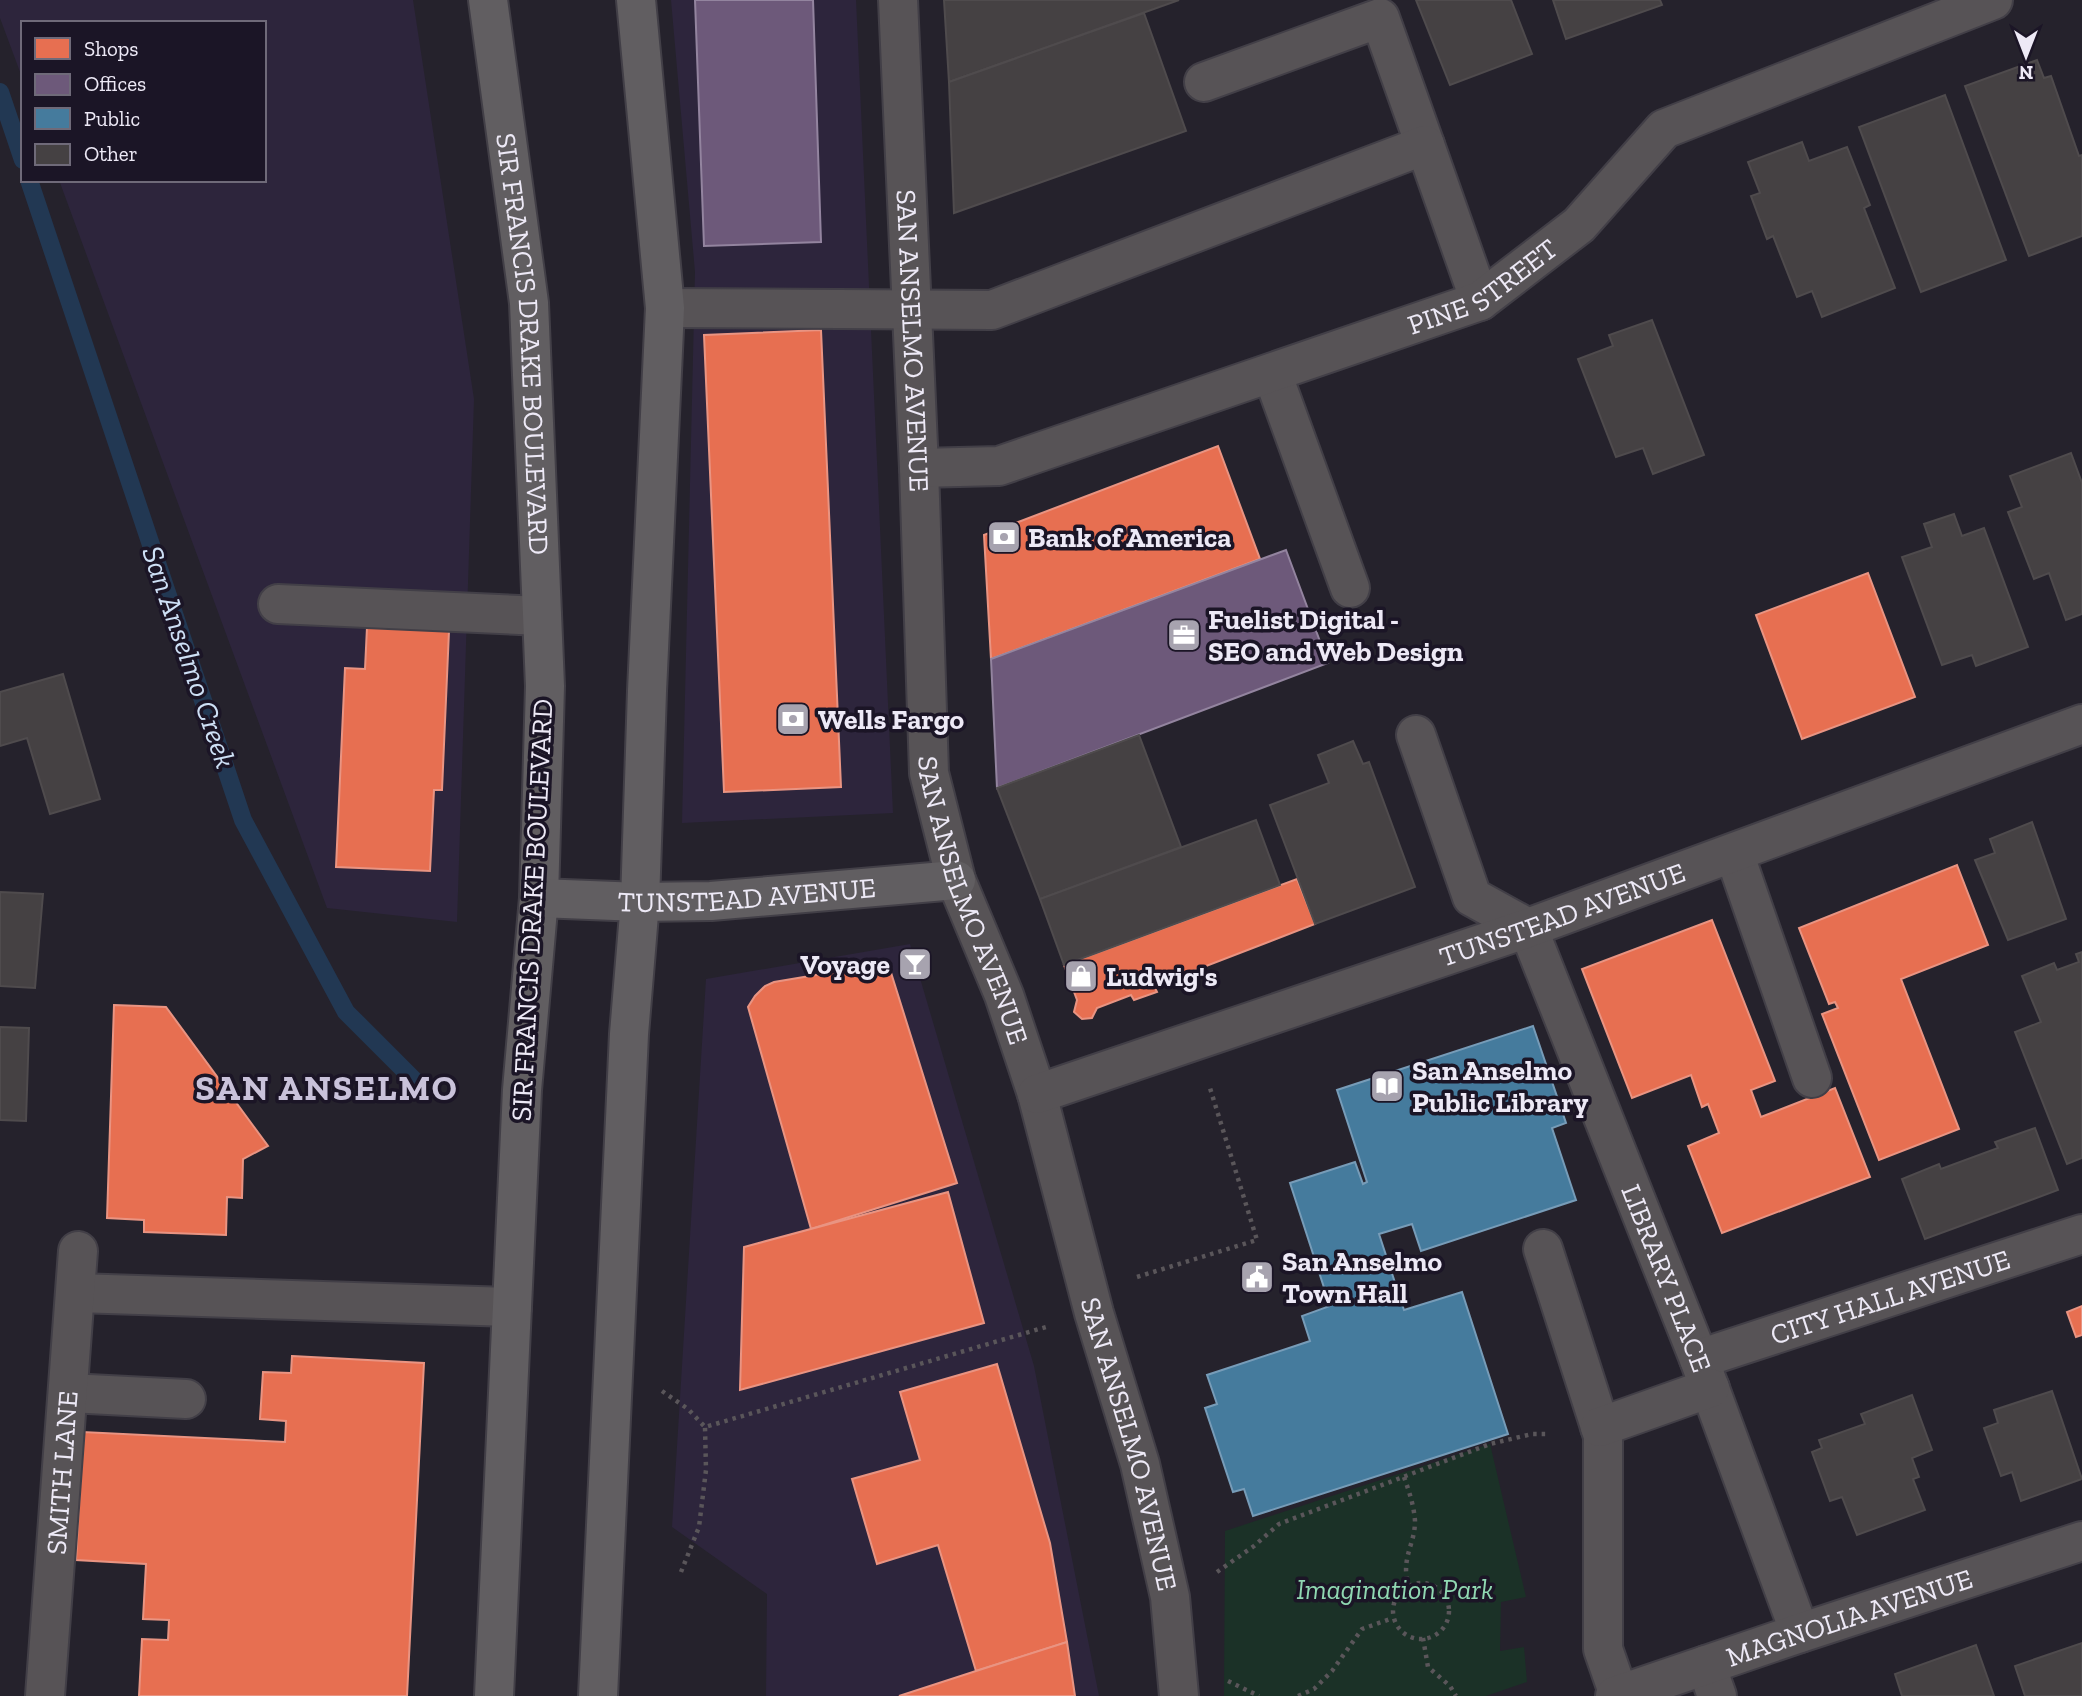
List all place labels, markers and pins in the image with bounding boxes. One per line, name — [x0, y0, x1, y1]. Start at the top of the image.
bank icon: Bank of America — [985, 518, 1023, 556]
place label: Bank of America — [1028, 521, 1231, 554]
place label: Fuelist Digital - SEO and Web Design — [1208, 603, 1464, 668]
office icon: Fuelist Digital - SEO and Web Design — [1165, 616, 1203, 654]
bank icon: Wells Fargo — [774, 700, 812, 738]
place label: Wells Fargo — [818, 703, 965, 736]
bar icon: Voyage — [896, 945, 934, 983]
place label: Voyage — [800, 948, 890, 981]
shop icon: Ludwig's — [1062, 957, 1100, 995]
place label: Ludwig's — [1106, 960, 1218, 993]
place label: San Anselmo Public Library — [1412, 1054, 1589, 1119]
library icon: San Anselmo Public Library — [1368, 1067, 1406, 1105]
place label: San Anselmo Town Hall — [1282, 1245, 1443, 1310]
public building icon: San Anselmo Town Hall — [1238, 1258, 1276, 1296]

